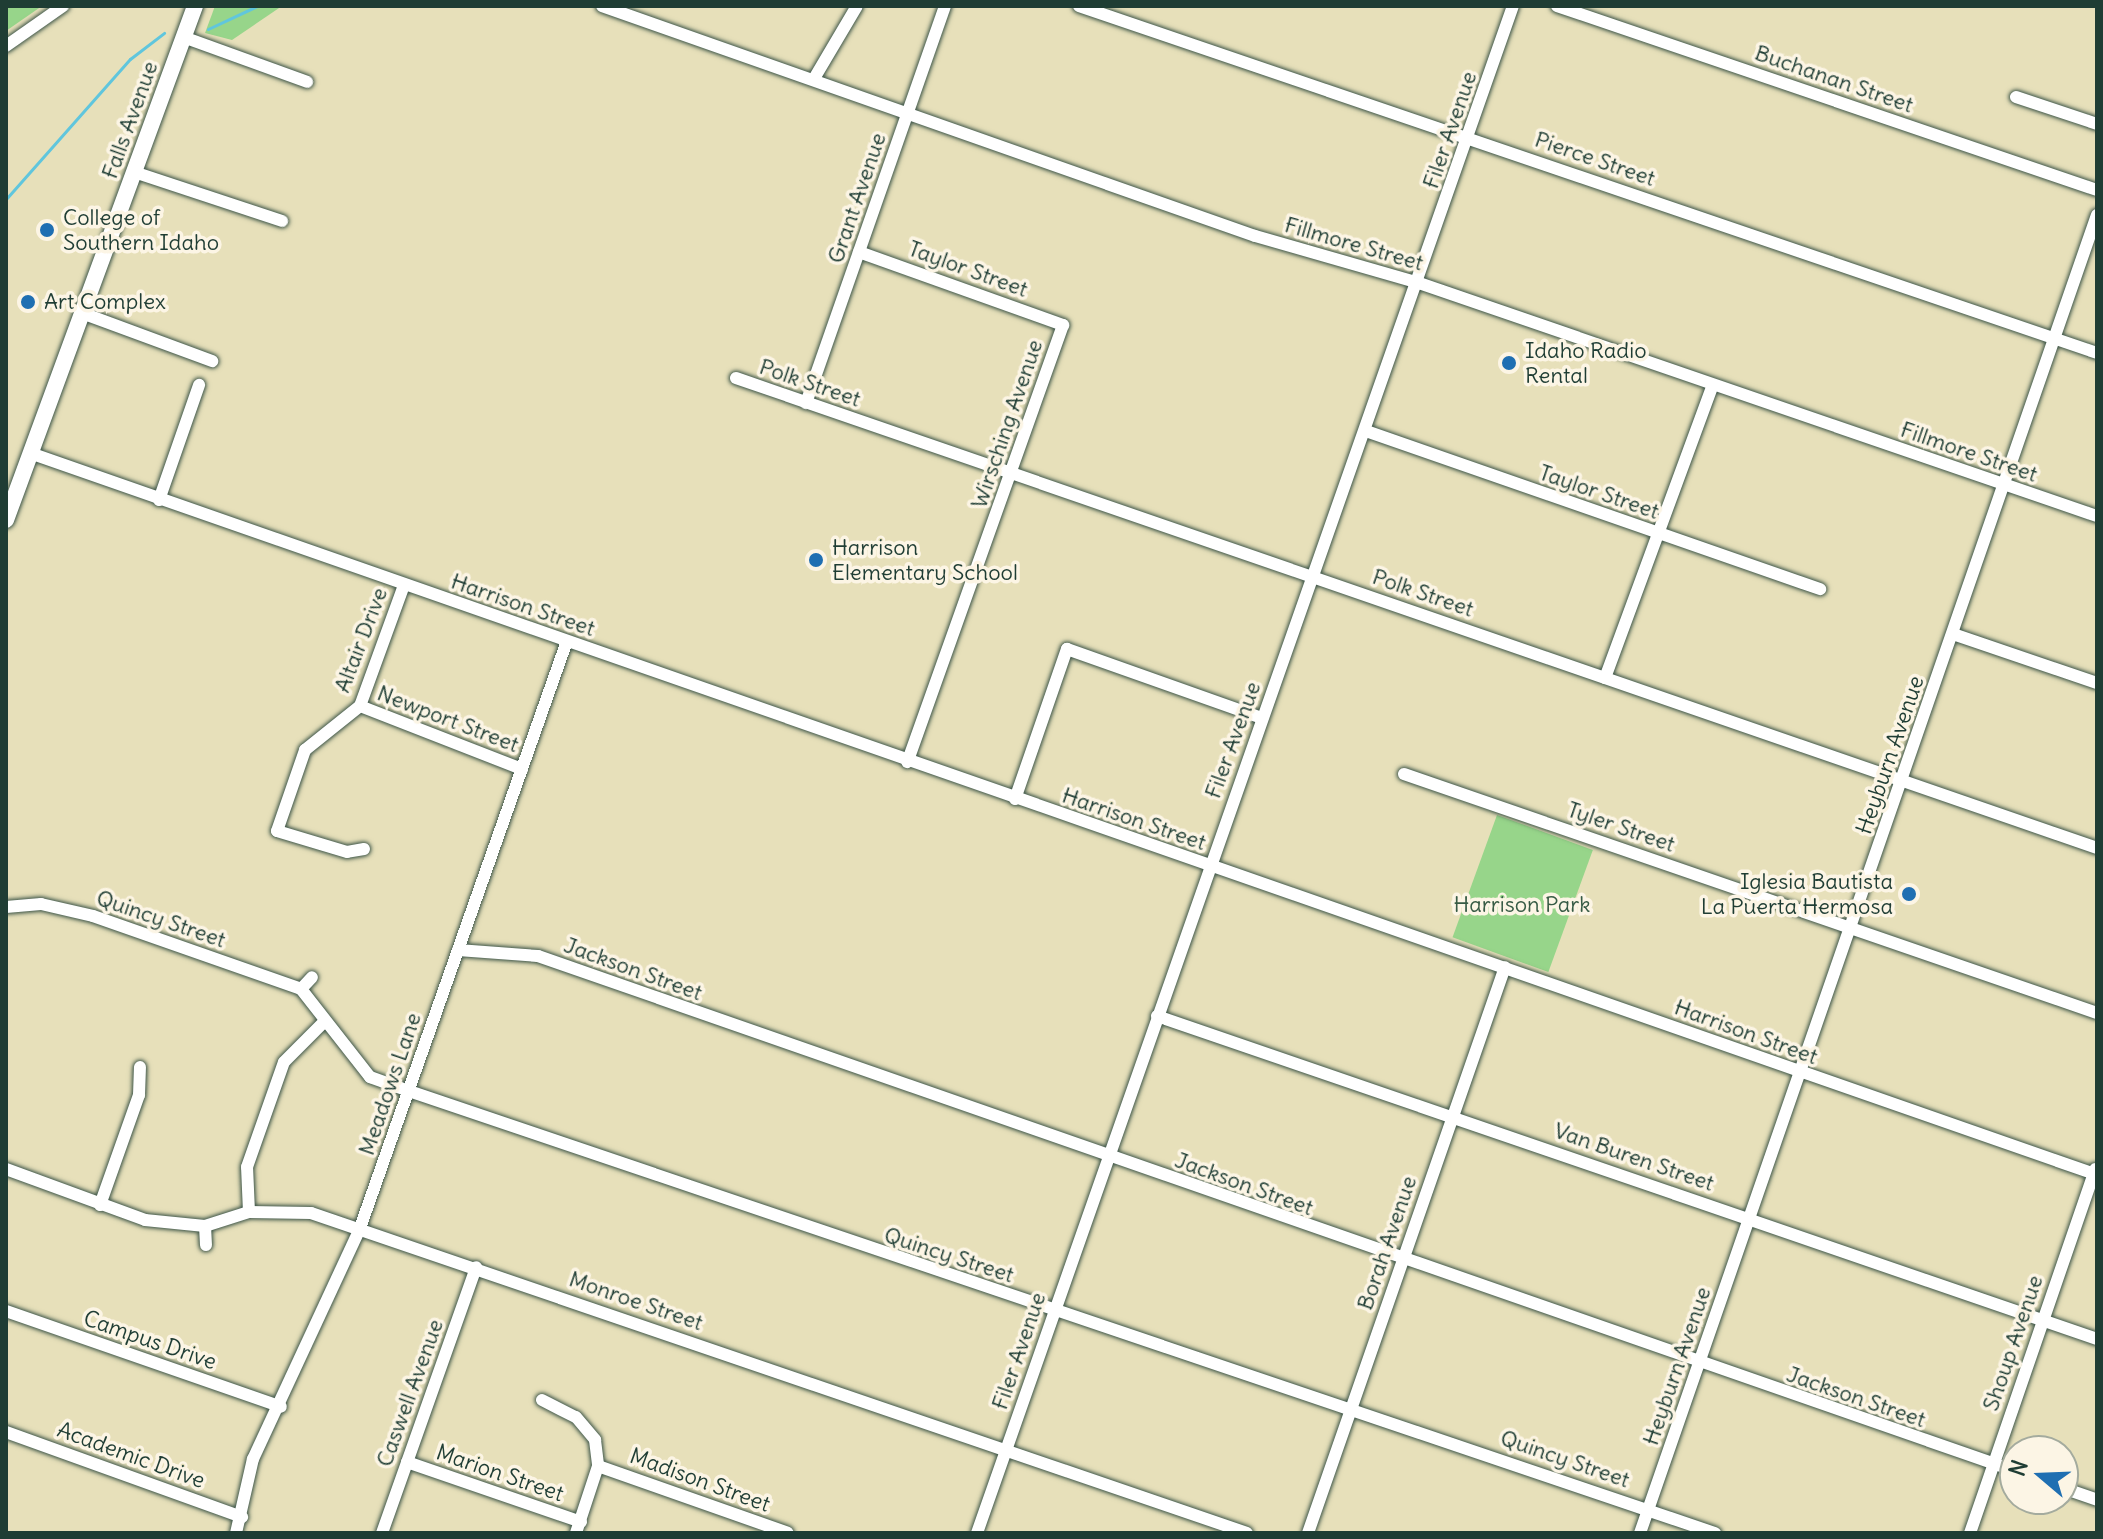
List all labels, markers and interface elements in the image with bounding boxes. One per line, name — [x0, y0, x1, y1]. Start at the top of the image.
street label: Buchanan Street — [1751, 40, 1917, 118]
street label: Falls Avenue — [97, 58, 163, 182]
street label: Filer Avenue — [1418, 68, 1482, 192]
street label: Pierce Street — [1531, 126, 1659, 192]
street label: Grant Avenue — [822, 129, 892, 267]
place label: College of Southern Idaho — [63, 204, 219, 256]
street label: Fillmore Street — [1282, 212, 1426, 276]
marker: College of Southern Idaho — [38, 221, 56, 239]
street label: Taylor Street — [905, 235, 1031, 303]
place label: Art Complex — [44, 289, 166, 315]
marker: Art Complex — [19, 293, 37, 311]
street label: Wirsching Avenue — [966, 336, 1048, 512]
place label: Idaho Radio Rental — [1525, 337, 1647, 388]
street label: Polk Street — [756, 353, 864, 413]
marker: Idaho Radio Rental — [1500, 354, 1518, 372]
street label: Fillmore Street — [1897, 416, 2041, 488]
street label: Taylor Street — [1535, 459, 1663, 525]
place label: Harrison Elementary School — [832, 534, 1018, 586]
marker: Harrison Elementary School — [807, 551, 825, 569]
street label: Polk Street — [1369, 563, 1477, 623]
street label: Harrison Street — [448, 568, 598, 642]
street label: Altair Drive — [329, 584, 393, 696]
street label: Heyburn Avenue — [1851, 672, 1929, 838]
street label: Filer Avenue — [1200, 678, 1266, 802]
street label: Newport Street — [374, 680, 522, 758]
street label: Harrison Street — [1059, 782, 1209, 856]
street label: Tyler Street — [1564, 796, 1678, 858]
place label: Iglesia Bautista La Puerta Hermosa — [1701, 868, 1893, 920]
street label: Quincy Street — [93, 885, 229, 953]
marker: Iglesia Bautista La Puerta Hermosa — [1900, 885, 1918, 903]
park label: Harrison Park — [1453, 892, 1591, 918]
street label: Jackson Street — [560, 932, 706, 1006]
street label: Harrison Street — [1671, 994, 1821, 1070]
street label: Meadows Lane — [353, 1009, 427, 1159]
street label: Van Buren Street — [1551, 1117, 1717, 1197]
street label: Jackson Street — [1171, 1147, 1317, 1221]
street label: Borah Avenue — [1352, 1173, 1422, 1313]
street label: Quincy Street — [881, 1222, 1017, 1288]
street label: Monroe Street — [566, 1266, 706, 1336]
street label: Shoup Avenue — [1977, 1272, 2049, 1414]
street label: Heyburn Avenue — [1638, 1283, 1716, 1449]
street label: Filer Avenue — [987, 1289, 1051, 1413]
street label: Campus Drive — [80, 1305, 220, 1375]
street label: Caswell Avenue — [371, 1316, 449, 1470]
street label: Jackson Street — [1783, 1361, 1929, 1433]
street label: Academic Drive — [54, 1416, 208, 1494]
street label: Quincy Street — [1497, 1425, 1633, 1493]
north arrow — [1999, 1435, 2079, 1515]
street label: Marion Street — [433, 1439, 567, 1507]
street label: Madison Street — [626, 1442, 774, 1518]
text: N — [2002, 1456, 2034, 1480]

